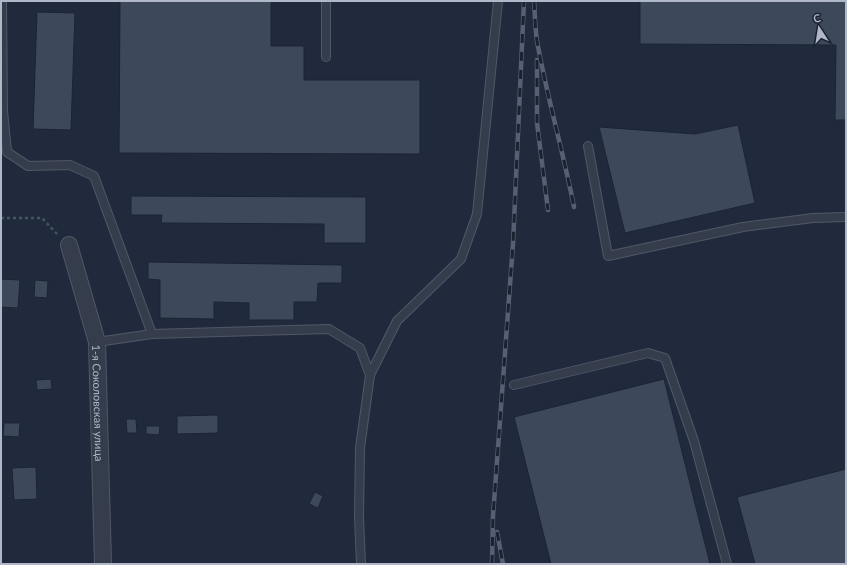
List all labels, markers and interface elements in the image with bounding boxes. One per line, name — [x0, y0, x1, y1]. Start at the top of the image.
north arrow — [799, 8, 839, 48]
text: С — [812, 10, 822, 25]
street label: 1-я Соколовская улица — [91, 344, 107, 462]

